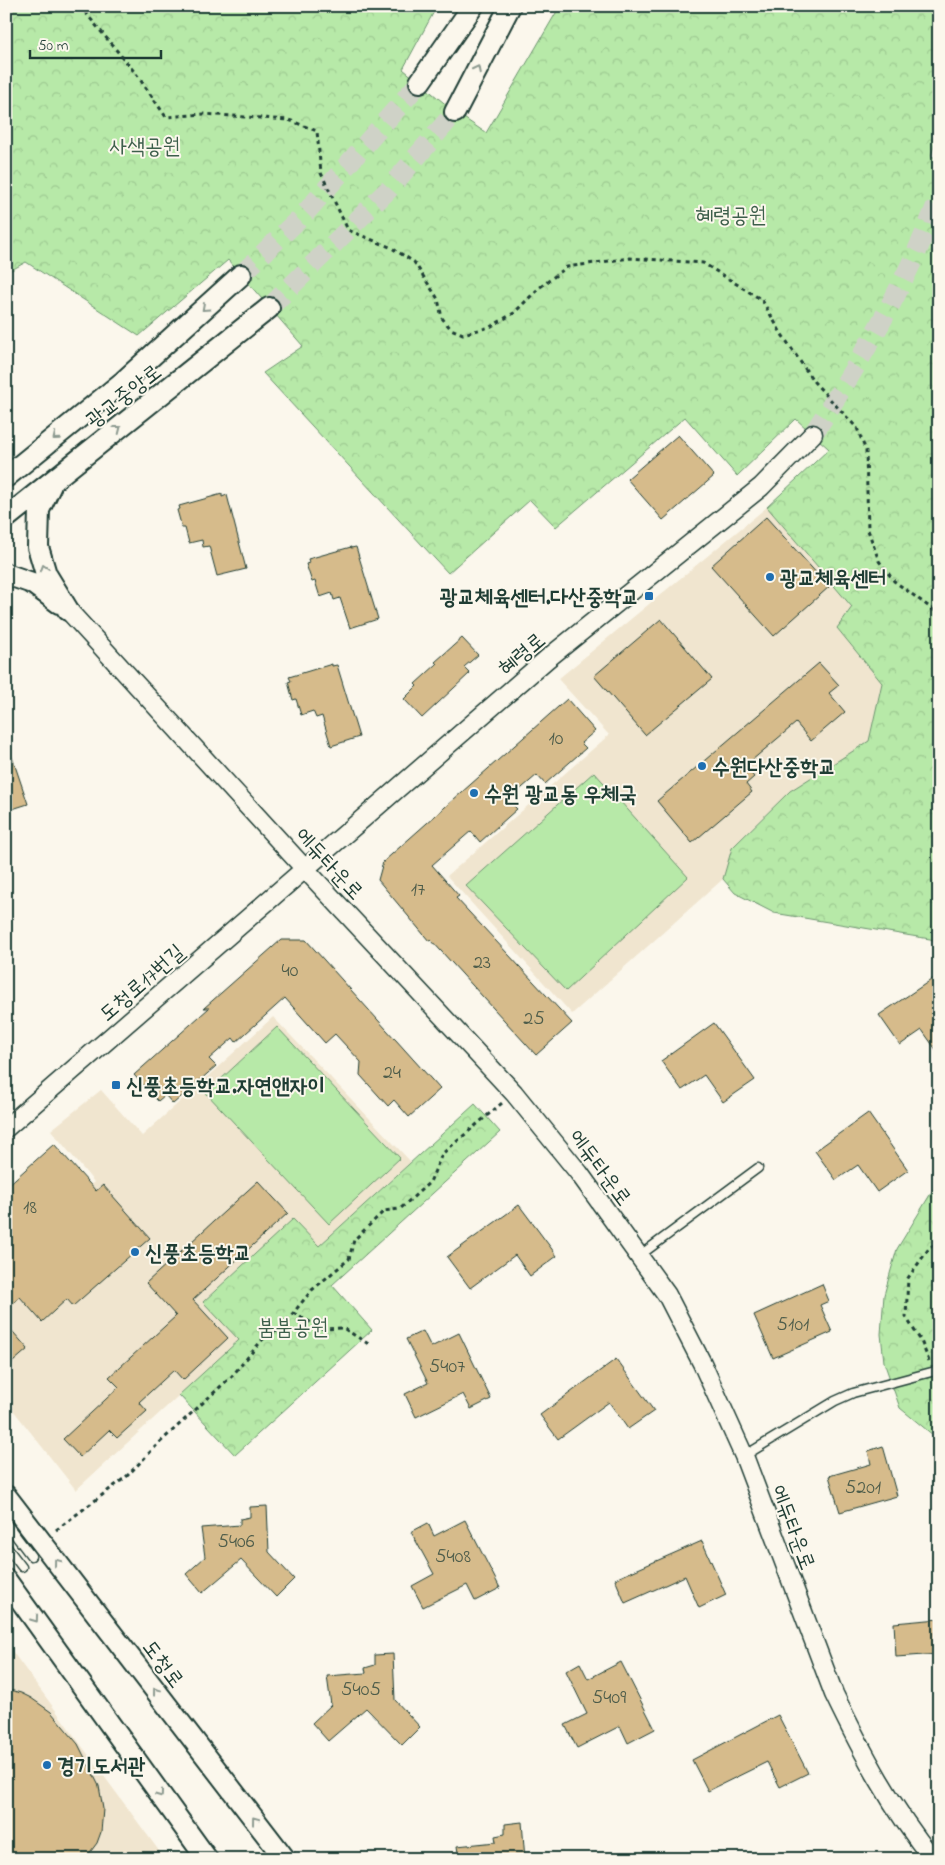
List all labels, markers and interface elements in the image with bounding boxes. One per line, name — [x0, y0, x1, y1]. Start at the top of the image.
scale bar — [30, 28, 161, 60]
text: 50 m — [38, 35, 69, 57]
one-way arrow — [471, 65, 481, 74]
park label: 사색공원 — [110, 132, 180, 164]
park label: 혜령공원 — [696, 201, 766, 233]
one-way arrow — [202, 302, 211, 311]
street label: 광교중앙로 — [80, 358, 170, 437]
one-way arrow — [112, 426, 122, 435]
one-way arrow — [53, 432, 62, 440]
one-way arrow — [40, 564, 50, 573]
place label: 광교체육센터 — [780, 564, 886, 596]
marker: 광교체육센터 — [764, 571, 776, 583]
place label: 광교체육센터.다산중학교 — [440, 583, 639, 615]
marker: 광교체육센터.다산중학교 — [643, 590, 655, 602]
street label: 혜령로 — [492, 626, 554, 685]
house number: 10 — [549, 725, 564, 754]
place label: 수원다산중학교 — [712, 753, 836, 785]
marker: 수원다산중학교 — [696, 760, 708, 772]
place label: 수원 광교동 우체국 — [484, 780, 637, 812]
marker: 수원 광교동 우체국 — [468, 787, 480, 799]
street label: 에듀타운로 — [286, 822, 370, 908]
house number: 17 — [411, 876, 425, 905]
street label: 도청로17번길 — [93, 938, 193, 1031]
house number: 23 — [473, 949, 491, 978]
house number: 40 — [282, 957, 299, 986]
house number: 25 — [523, 1005, 545, 1034]
house number: 24 — [383, 1059, 401, 1088]
place label: 신풍초등학교.자연앤자이 — [126, 1072, 325, 1104]
marker: 신풍초등학교.자연앤자이 — [110, 1079, 122, 1091]
street label: 에듀타운로 — [559, 1124, 638, 1214]
house number: 18 — [23, 1194, 37, 1223]
place label: 신풍초등학교 — [145, 1239, 251, 1271]
marker: 신풍초등학교 — [129, 1246, 141, 1258]
house number: 5101 — [777, 1311, 809, 1340]
park label: 붐붐공원 — [258, 1313, 328, 1345]
house number: 5407 — [429, 1353, 465, 1382]
house number: 5201 — [845, 1474, 881, 1503]
street label: 에듀타운로 — [760, 1481, 822, 1575]
house number: 5406 — [217, 1528, 255, 1557]
house number: 5408 — [435, 1543, 471, 1572]
one-way arrow — [54, 1558, 63, 1568]
one-way arrow — [29, 1614, 38, 1623]
street label: 도청로 — [133, 1634, 190, 1696]
house number: 5405 — [341, 1676, 381, 1705]
house number: 5409 — [592, 1684, 626, 1713]
one-way arrow — [153, 1687, 162, 1697]
place label: 경기도서관 — [57, 1752, 146, 1784]
marker: 경기도서관 — [41, 1759, 53, 1771]
one-way arrow — [154, 1788, 163, 1798]
one-way arrow — [252, 1816, 261, 1826]

